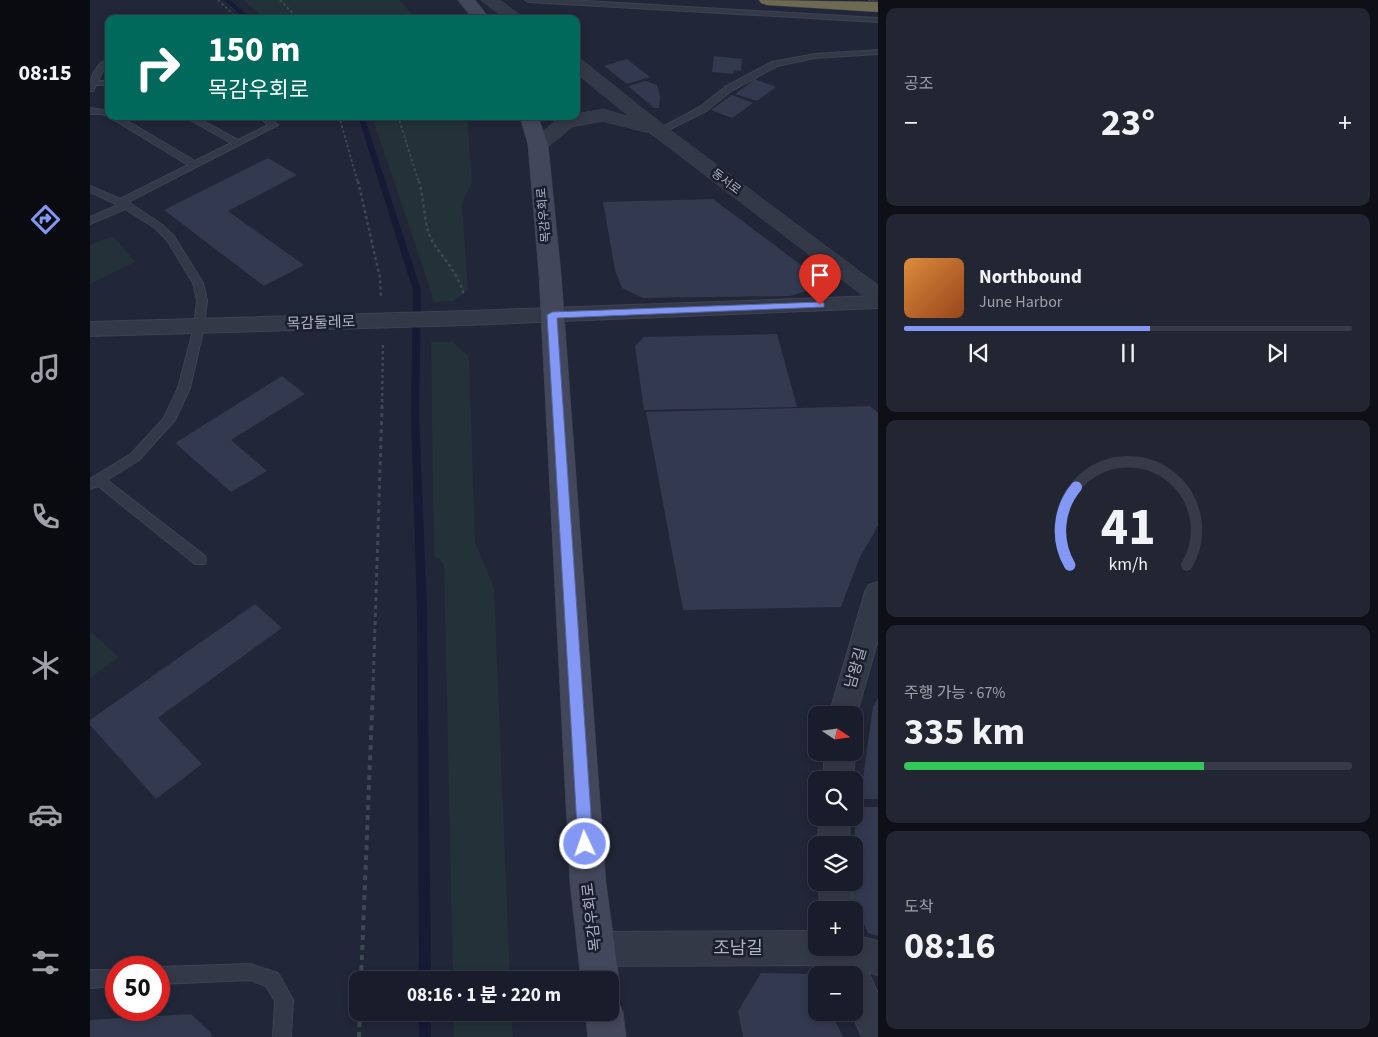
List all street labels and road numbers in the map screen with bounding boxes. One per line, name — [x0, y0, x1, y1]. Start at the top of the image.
street label: 동서로 — [708, 165, 744, 199]
street label: 목감우회로 — [533, 187, 555, 243]
street label: 목감둘레로 — [286, 311, 356, 335]
street label: 남왕길 — [840, 645, 872, 691]
street label: 목감우회로 — [577, 881, 607, 953]
street label: 조남길 — [713, 936, 763, 961]

